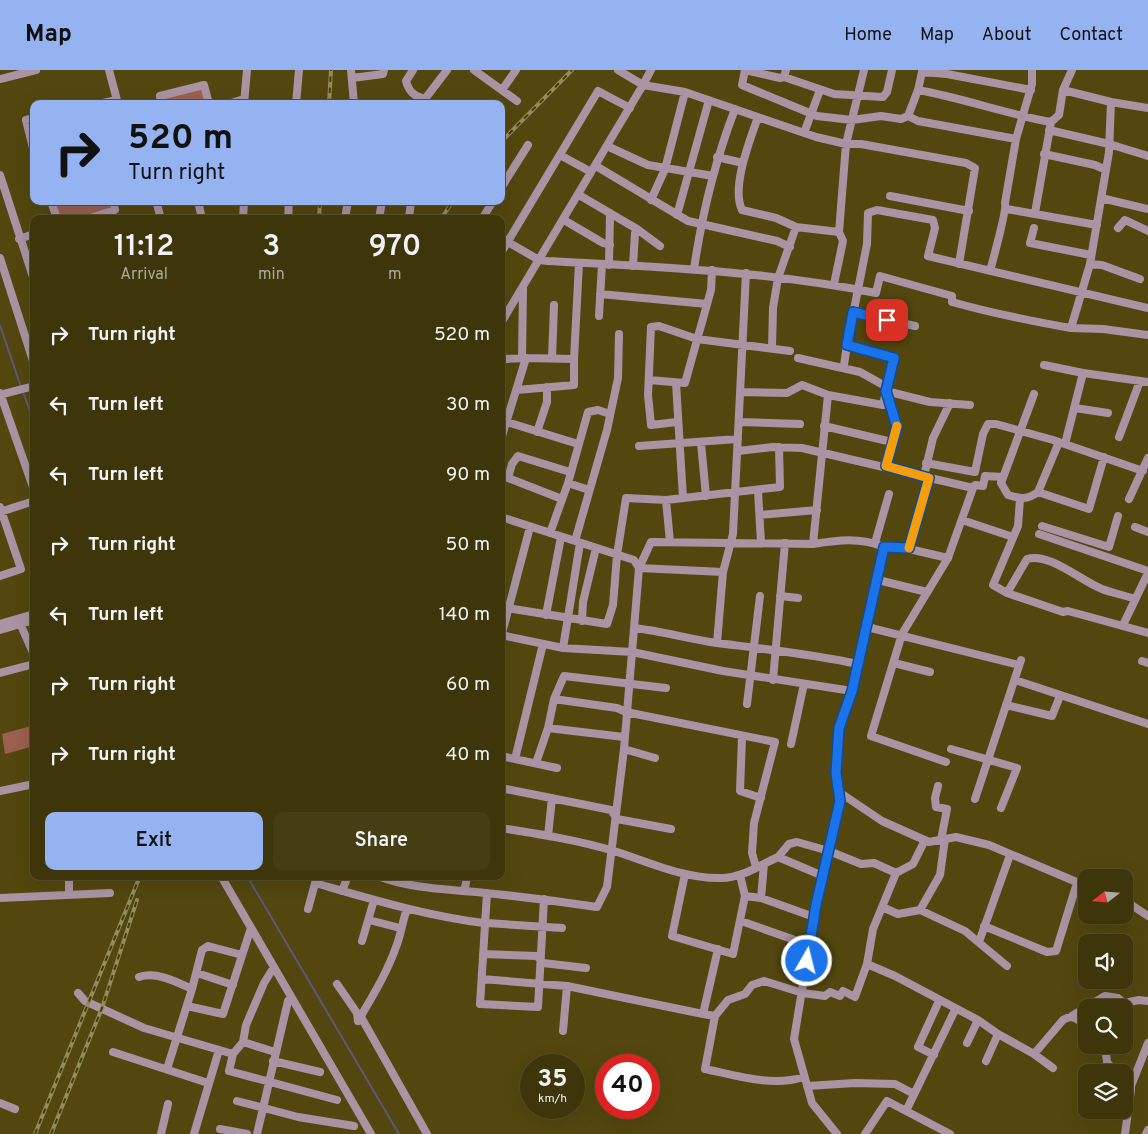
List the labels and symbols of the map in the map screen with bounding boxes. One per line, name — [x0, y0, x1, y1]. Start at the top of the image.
pin — [866, 299, 908, 341]
north arrow — [1078, 869, 1132, 924]
position arrow — [780, 934, 832, 986]
speed limit sign: 40 — [595, 1054, 660, 1119]

